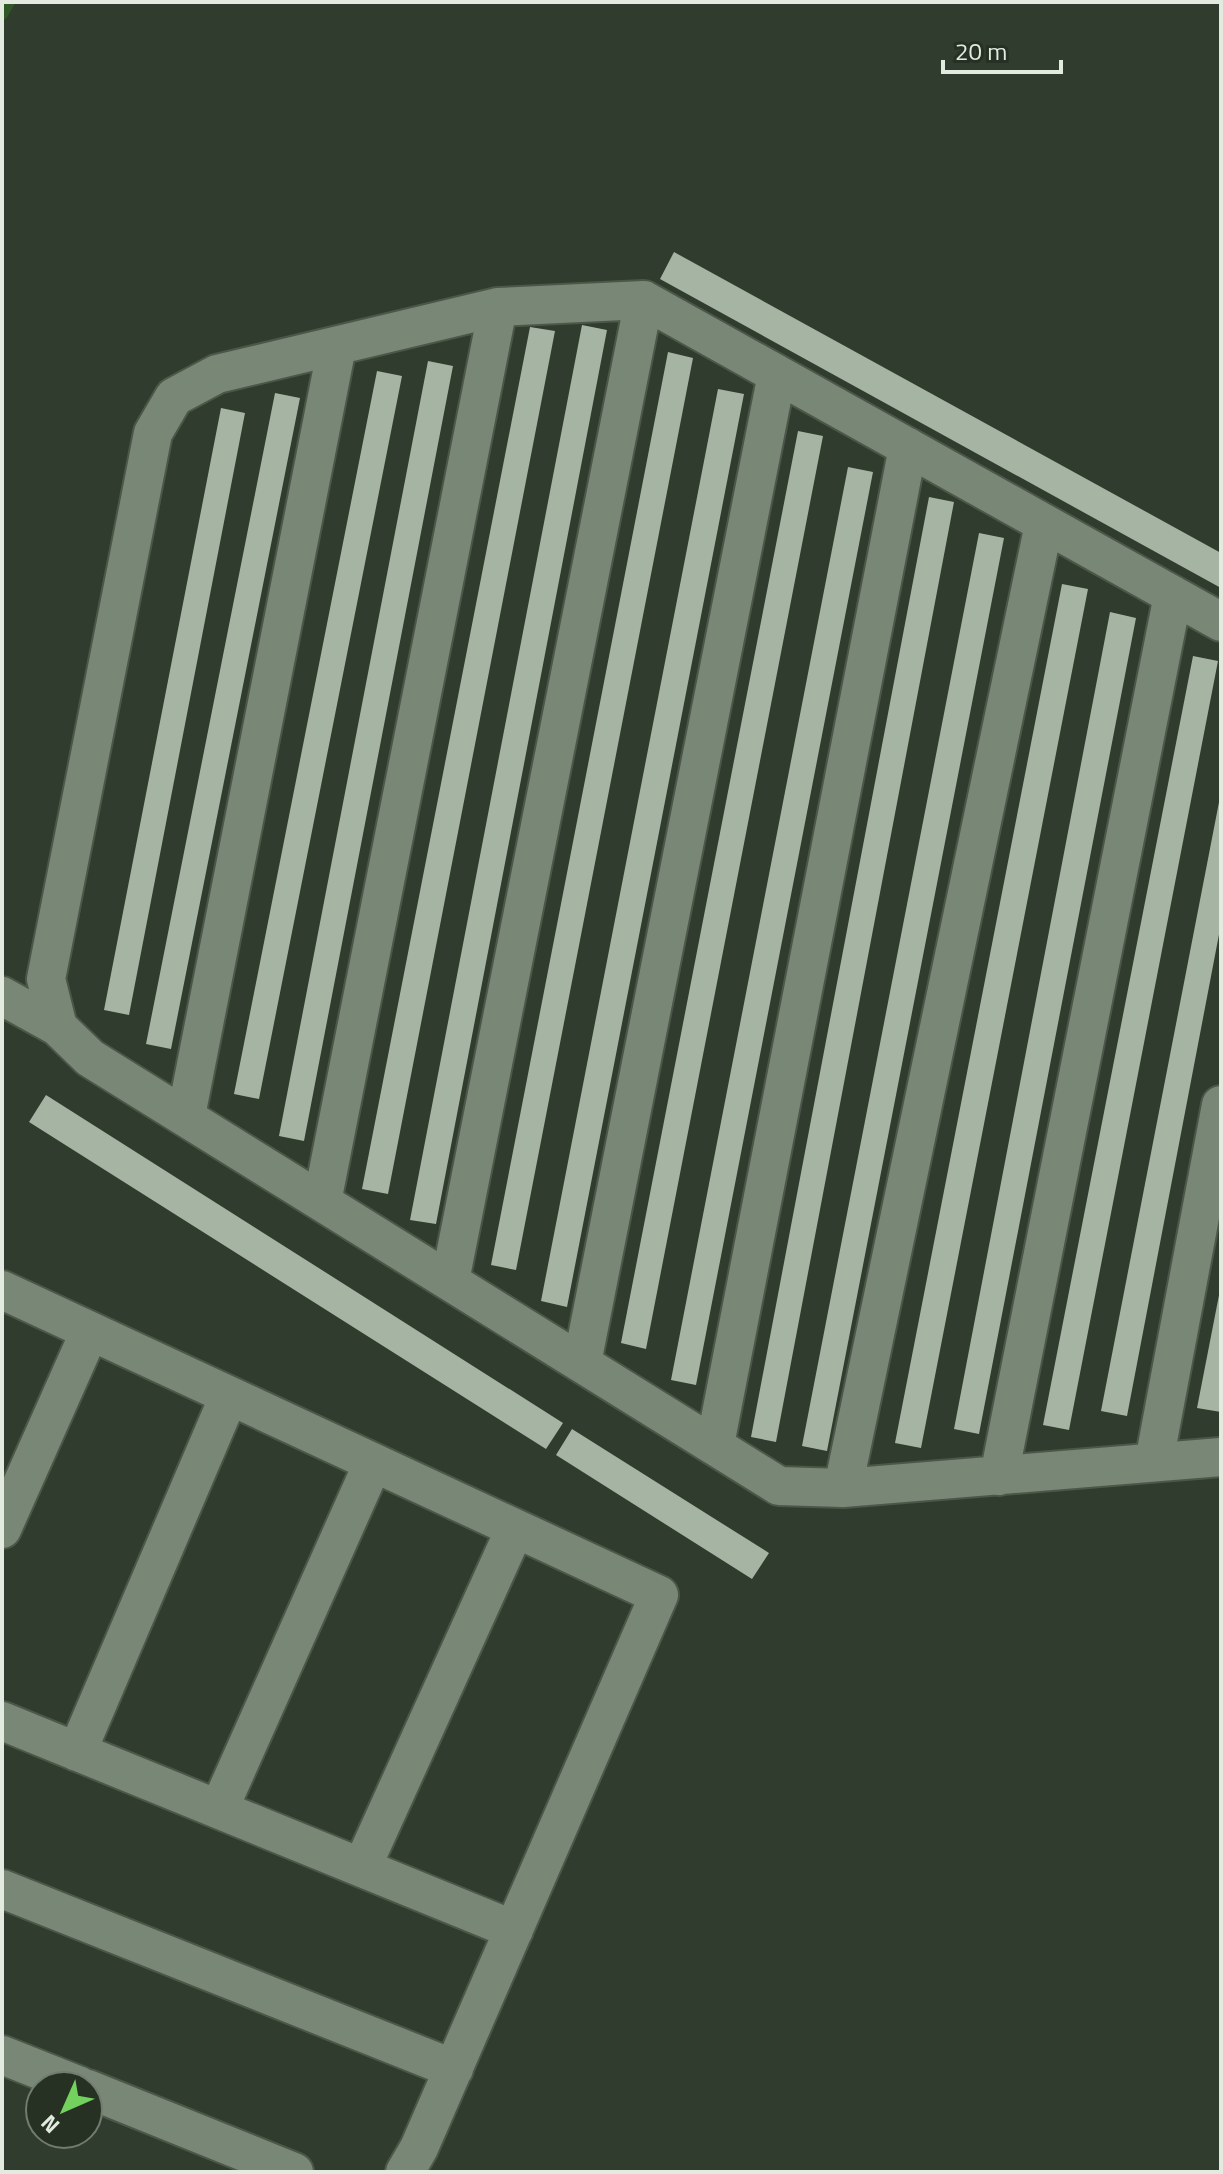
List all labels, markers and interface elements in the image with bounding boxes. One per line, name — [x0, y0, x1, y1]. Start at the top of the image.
scale bar — [943, 24, 1061, 74]
text: 20 m — [955, 33, 1007, 69]
north arrow — [24, 2070, 104, 2150]
text: N — [32, 2107, 67, 2142]

